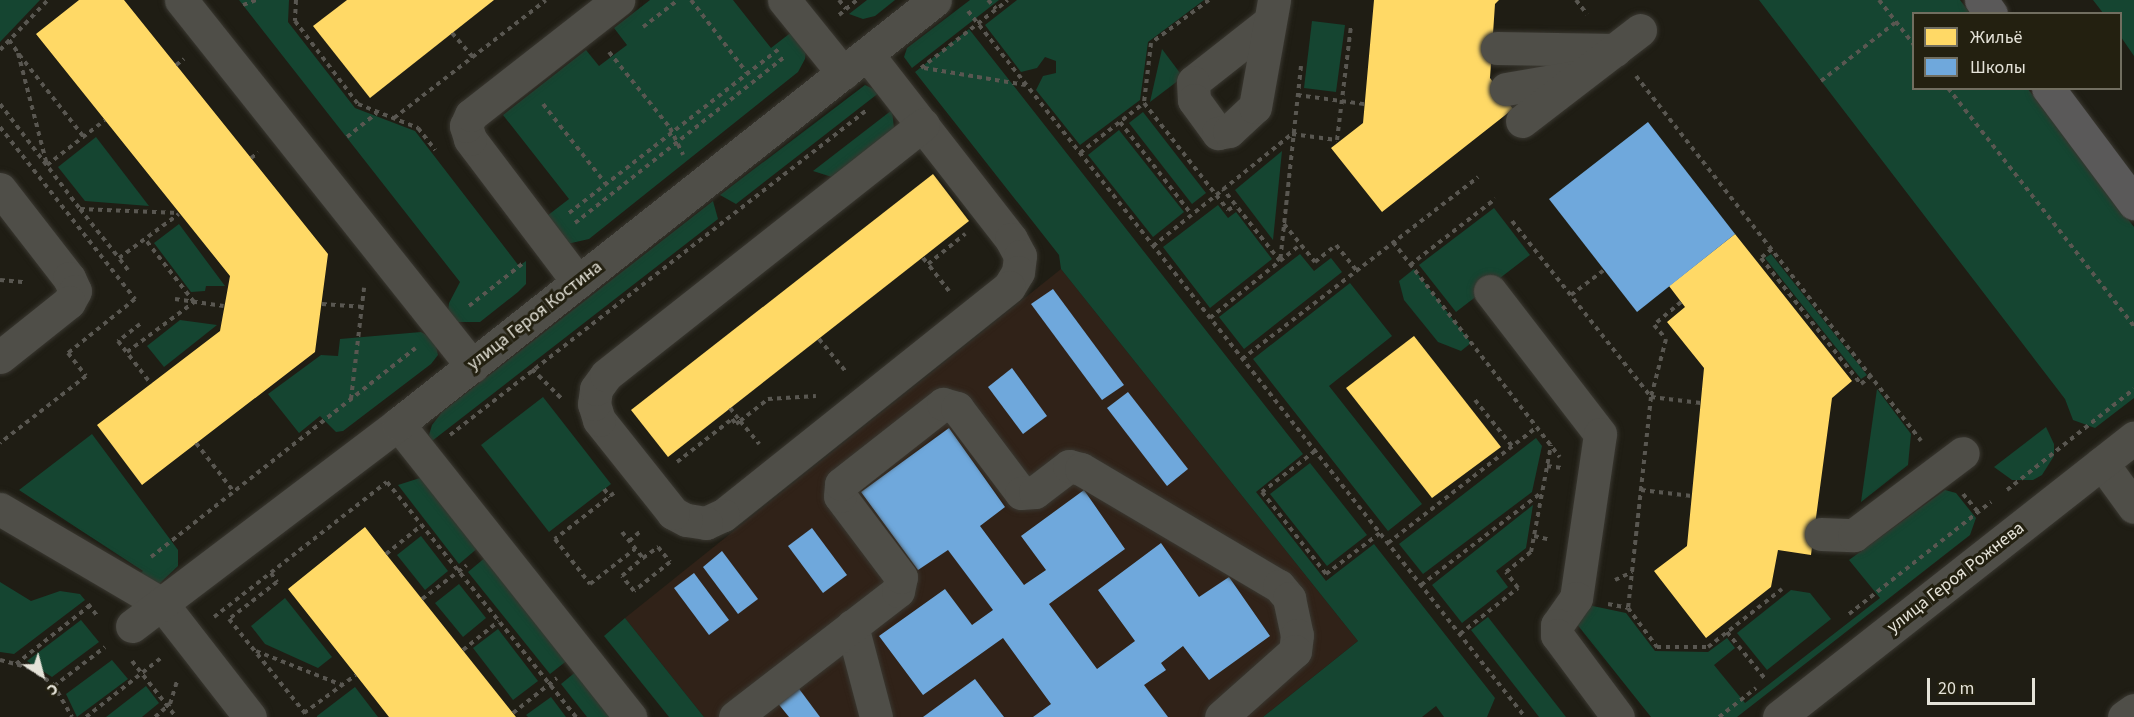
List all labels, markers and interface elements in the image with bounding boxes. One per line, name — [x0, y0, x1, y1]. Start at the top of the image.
legend — [1912, 12, 2122, 90]
text: Жильё — [1970, 25, 2022, 50]
text: Школы — [1970, 55, 2026, 80]
street label: улица Героя Костина — [463, 257, 607, 375]
street label: улица Героя Рожнева — [1883, 518, 2029, 638]
north arrow — [12, 645, 72, 705]
scale bar — [1930, 666, 2038, 704]
text: 20 m — [1938, 676, 1974, 701]
text: С — [42, 678, 63, 701]

